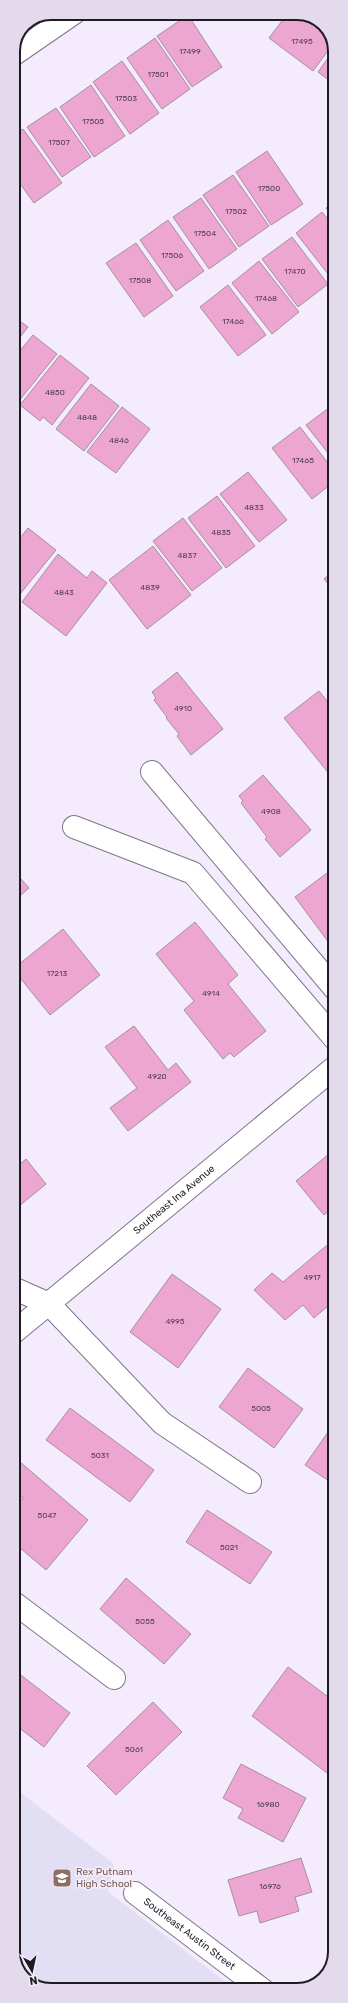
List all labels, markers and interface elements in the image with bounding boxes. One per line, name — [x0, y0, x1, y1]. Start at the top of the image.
house number: 17495 — [291, 37, 313, 46]
house number: 17499 — [179, 47, 201, 56]
house number: 17501 — [148, 70, 168, 79]
house number: 17503 — [115, 94, 137, 103]
house number: 17505 — [82, 117, 104, 126]
house number: 17507 — [48, 138, 70, 147]
house number: 17500 — [258, 184, 280, 193]
house number: 17502 — [225, 207, 247, 216]
house number: 17504 — [194, 229, 216, 238]
house number: 17506 — [161, 251, 183, 260]
house number: 17470 — [284, 267, 306, 276]
house number: 17508 — [129, 276, 151, 285]
house number: 17468 — [255, 294, 277, 303]
house number: 17466 — [222, 317, 244, 326]
house number: 4850 — [45, 388, 65, 397]
house number: 4848 — [77, 413, 97, 422]
house number: 4846 — [109, 436, 129, 445]
house number: 17465 — [292, 456, 314, 465]
house number: 4833 — [244, 503, 264, 512]
house number: 4835 — [211, 528, 231, 537]
house number: 4837 — [178, 551, 196, 560]
house number: 4839 — [140, 583, 160, 592]
house number: 4843 — [54, 588, 74, 597]
house number: 4910 — [174, 704, 192, 713]
house number: 4908 — [261, 807, 281, 816]
house number: 17213 — [47, 969, 67, 978]
house number: 4914 — [202, 989, 220, 998]
house number: 4920 — [147, 1072, 167, 1081]
street label: Southeast Ina Avenue — [131, 1162, 218, 1237]
house number: 4917 — [303, 1273, 321, 1282]
house number: 4995 — [165, 1317, 185, 1326]
house number: 5005 — [251, 1404, 271, 1413]
house number: 5031 — [91, 1451, 109, 1460]
house number: 5047 — [38, 1511, 56, 1520]
house number: 5021 — [220, 1543, 238, 1552]
house number: 5055 — [135, 1617, 155, 1626]
house number: 5061 — [125, 1745, 143, 1754]
house number: 16980 — [256, 1800, 280, 1809]
place label: Rex Putnam High School — [76, 1866, 133, 1890]
school or university icon: Rex Putnam High School — [51, 1867, 73, 1889]
house number: 16976 — [259, 1882, 281, 1891]
street label: Southeast Austin Street — [141, 1895, 238, 1973]
north arrow — [12, 1951, 52, 1991]
text: N — [28, 1973, 38, 1987]

